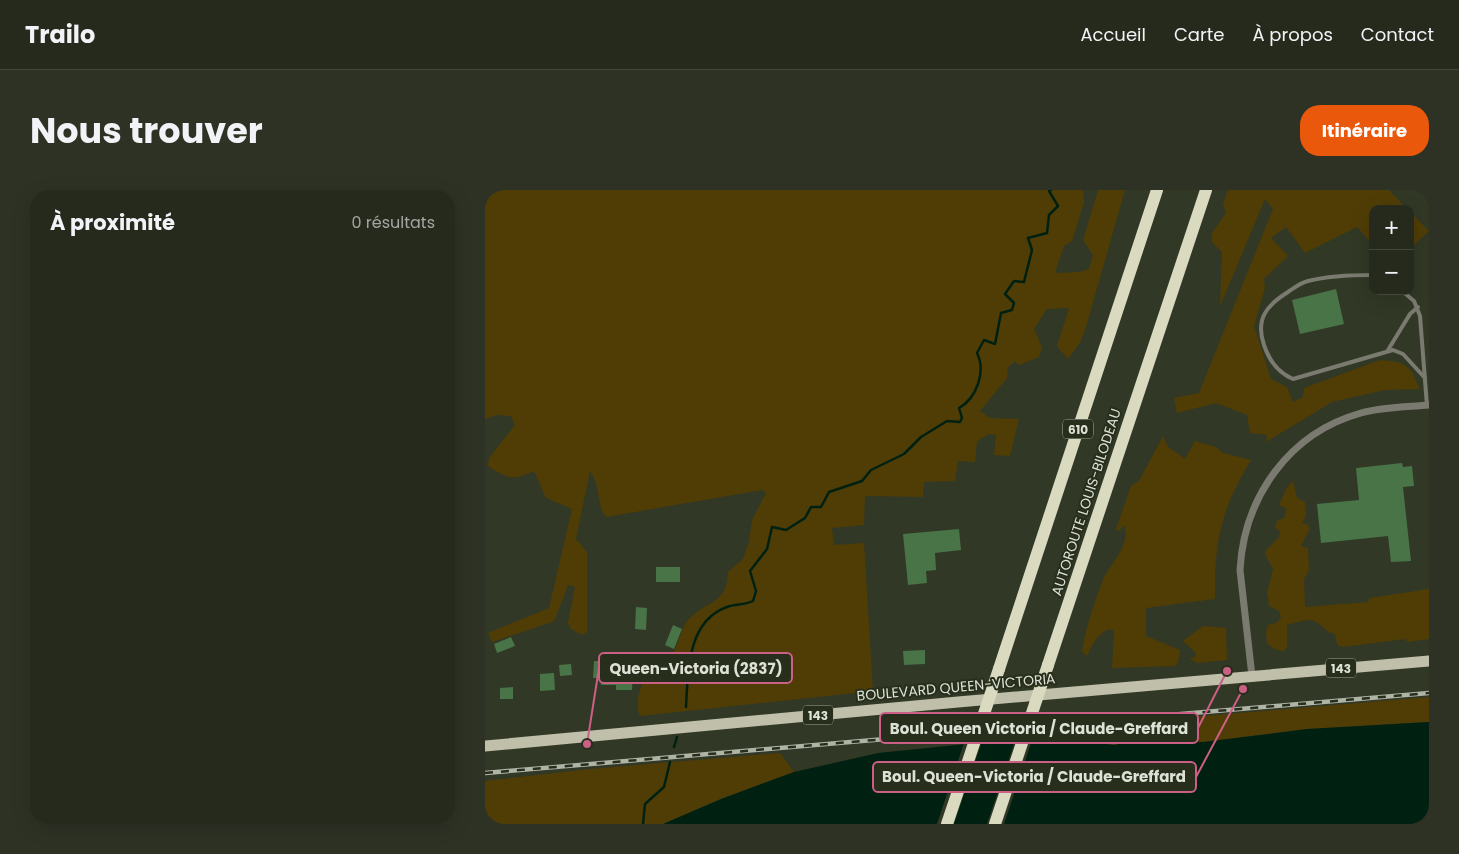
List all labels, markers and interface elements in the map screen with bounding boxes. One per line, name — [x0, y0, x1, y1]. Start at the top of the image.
text: Trailo — [25, 18, 95, 51]
text: Accueil — [1080, 22, 1146, 47]
text: Carte — [1174, 22, 1224, 47]
text: À propos — [1252, 22, 1333, 47]
text: Contact — [1361, 22, 1434, 47]
button: Itinéraire — [1300, 105, 1429, 156]
text: Nous trouver — [30, 106, 263, 155]
map controls — [1369, 205, 1414, 295]
button: + — [1369, 205, 1414, 250]
text: À proximité — [50, 208, 175, 237]
text: 0 résultats — [351, 211, 435, 234]
button: − — [1369, 250, 1414, 295]
street label: AUTOROUTE LOUIS-BILODEAU — [1046, 406, 1126, 598]
road number: 610 — [1063, 420, 1093, 438]
callout: Queen-Victoria (2837) — [599, 653, 792, 683]
text: Queen-Victoria (2837) — [609, 658, 783, 679]
road number: 143 — [1326, 658, 1356, 678]
street label: BOULEVARD QUEEN-VICTORIA — [856, 668, 1056, 706]
road number: 143 — [803, 706, 833, 724]
callout: Boul. Queen Victoria / Claude-Greffard — [880, 713, 1198, 743]
text: Boul. Queen Victoria / Claude-Greffard — [890, 718, 1188, 739]
callout: Boul. Queen-Victoria / Claude-Greffard — [873, 762, 1196, 792]
text: Boul. Queen-Victoria / Claude-Greffard — [882, 766, 1186, 787]

